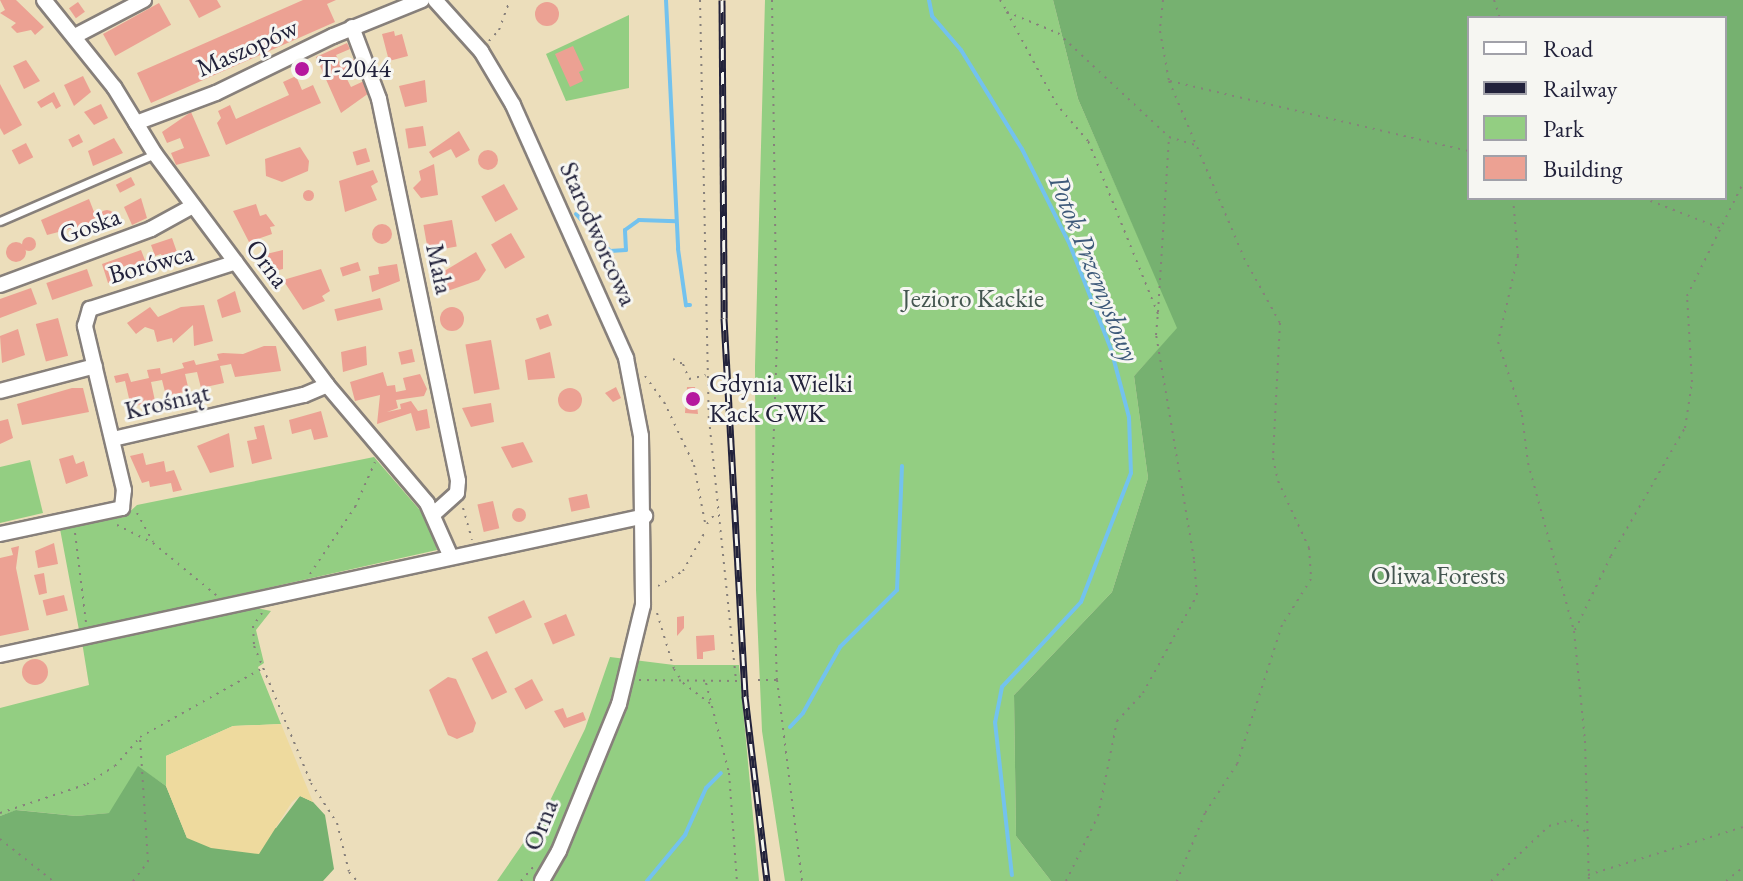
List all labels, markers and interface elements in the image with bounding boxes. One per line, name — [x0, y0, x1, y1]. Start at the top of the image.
street label: Maszopów — [191, 12, 303, 84]
legend — [1467, 16, 1727, 200]
text: Road — [1543, 33, 1593, 64]
place label: T-2044 — [318, 53, 391, 85]
marker: T-2044 — [293, 60, 311, 78]
text: Railway — [1543, 73, 1617, 104]
text: Park — [1543, 113, 1584, 144]
text: Building — [1543, 153, 1623, 184]
street label: Starodworcowa — [552, 157, 644, 311]
water label: Potok Przemysłowy — [1042, 170, 1148, 366]
street label: Goska — [55, 201, 125, 251]
street label: Orna — [239, 234, 295, 294]
street label: Borówca — [105, 237, 197, 291]
street label: Mała — [418, 241, 460, 297]
park label: Jezioro Kackie — [902, 283, 1044, 315]
place label: Gdynia Wielki Kack GWK — [709, 368, 853, 430]
street label: Krośniąt — [121, 377, 213, 427]
marker: Gdynia Wielki Kack GWK — [684, 390, 702, 408]
park label: Oliwa Forests — [1371, 560, 1505, 592]
street label: Orna — [517, 795, 565, 855]

